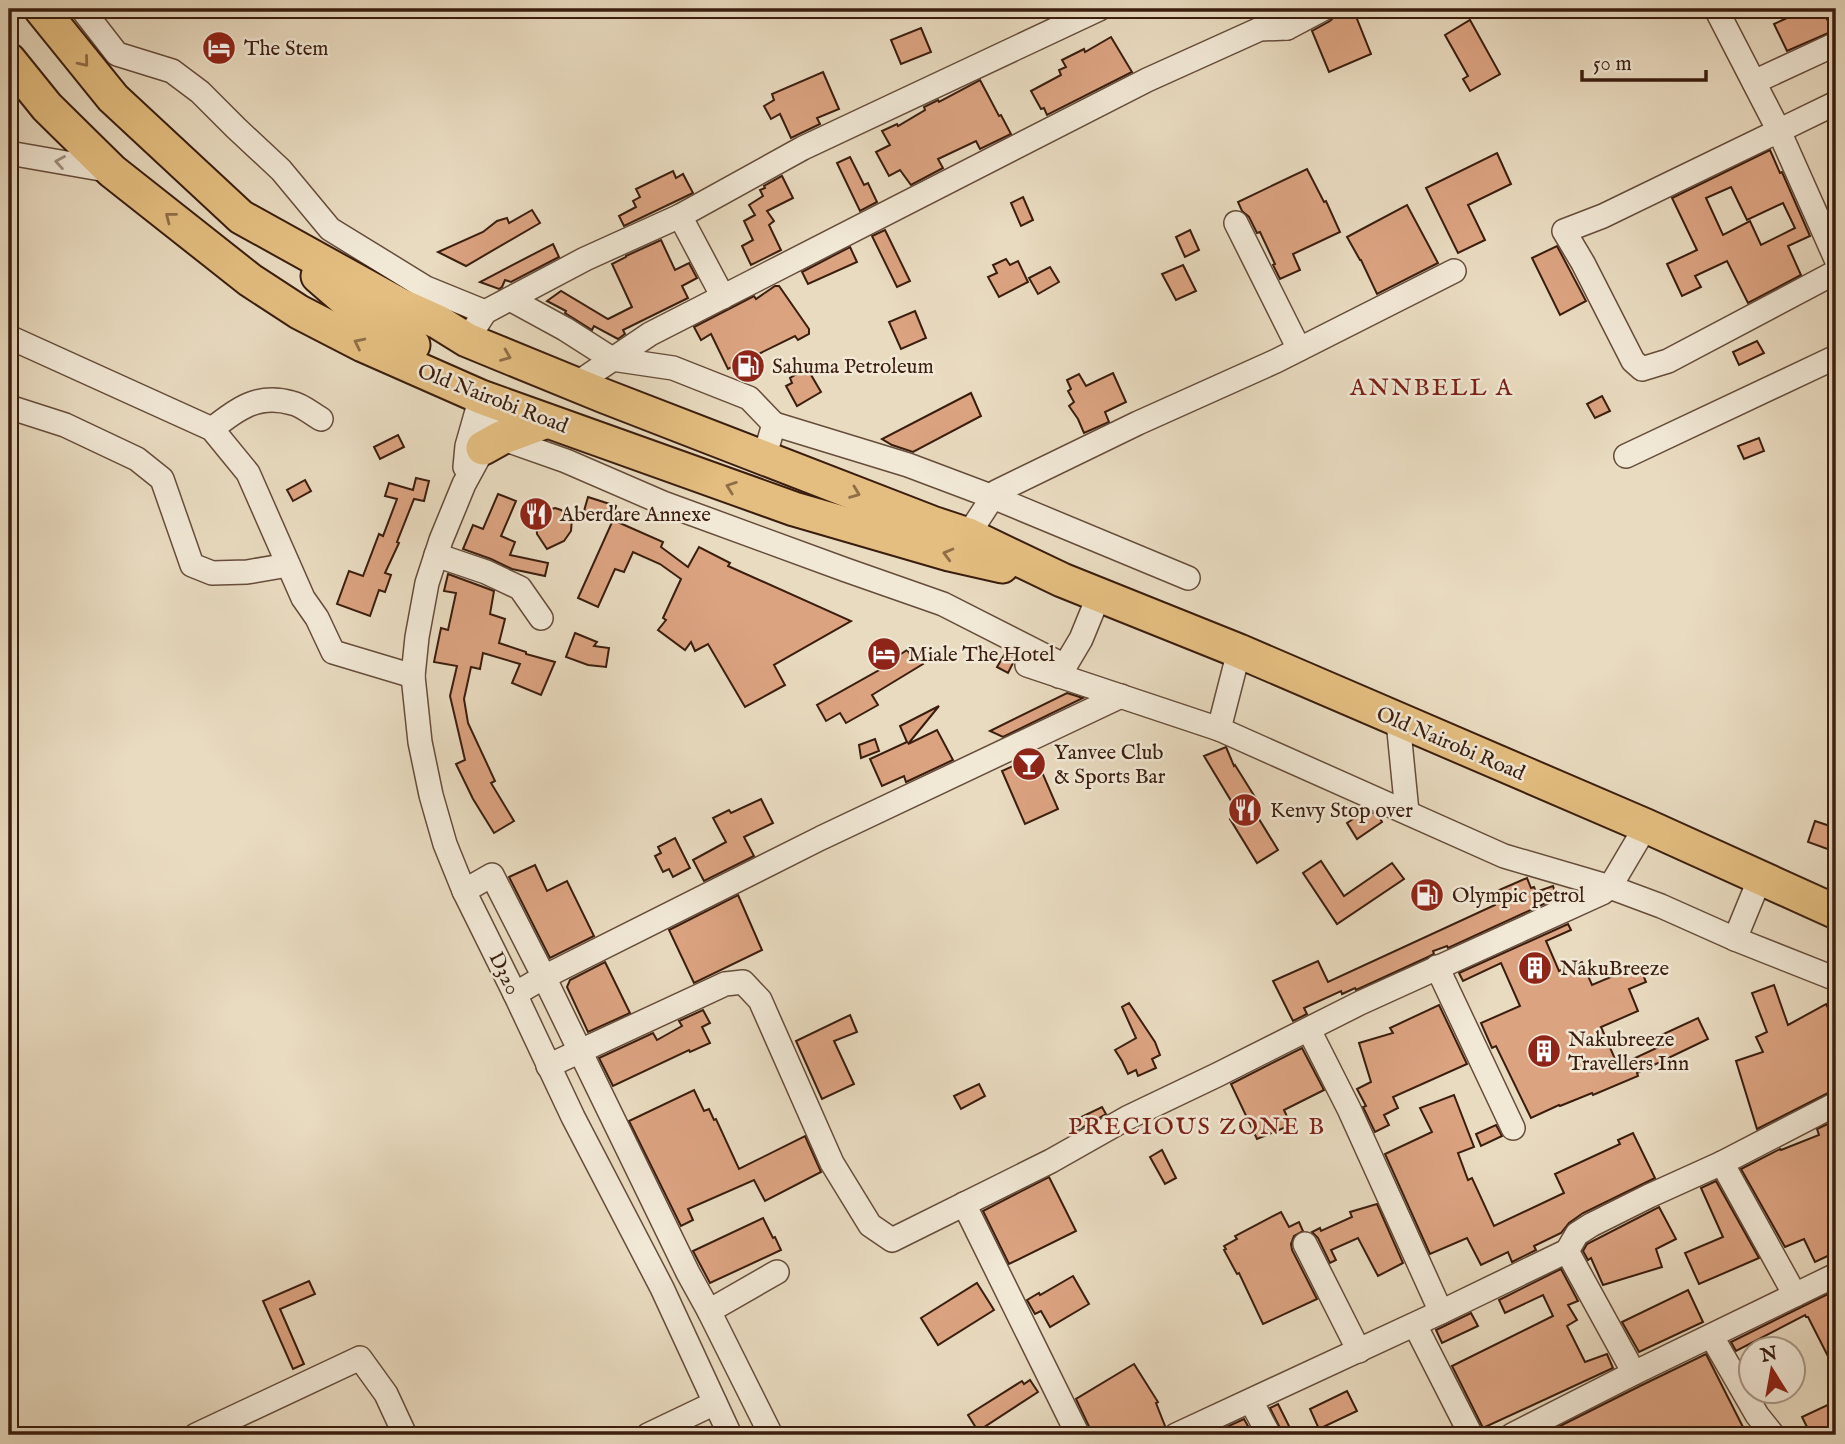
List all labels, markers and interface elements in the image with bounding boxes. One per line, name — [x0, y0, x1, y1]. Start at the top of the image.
hotel icon: The Stem — [200, 29, 238, 67]
place label: The Stem — [244, 36, 329, 63]
scale bar — [1582, 38, 1707, 82]
text: 50 m — [1593, 51, 1632, 78]
one-way arrow — [75, 54, 88, 66]
one-way arrow — [54, 155, 66, 170]
one-way arrow — [166, 212, 178, 225]
one-way arrow — [354, 337, 366, 351]
one-way arrow — [500, 347, 512, 361]
fuel station icon: Sahuma Petroleum — [729, 347, 767, 385]
place label: Sahuma Petroleum — [772, 354, 934, 381]
street label: Old Nairobi Road — [413, 358, 572, 441]
district label: ANNBELL A — [1349, 373, 1514, 404]
one-way arrow — [725, 481, 737, 495]
one-way arrow — [848, 485, 860, 499]
restaurant icon: Aberdare Annexe — [517, 495, 555, 533]
place label: Aberdare Annexe — [559, 502, 711, 529]
one-way arrow — [942, 547, 954, 562]
hotel icon: Miale The Hotel — [865, 635, 903, 673]
place label: Miale The Hotel — [908, 642, 1055, 669]
street label: Old Nairobi Road — [1372, 701, 1530, 788]
place label: Yanvee Club & Sports Bar — [1054, 740, 1166, 791]
bar icon: Yanvee Club & Sports Bar — [1010, 745, 1048, 783]
restaurant icon: Kenvy Stop over — [1226, 791, 1264, 829]
place label: Kenvy Stop over — [1270, 798, 1413, 825]
fuel station icon: Olympic petrol — [1408, 876, 1446, 914]
place label: Olympic petrol — [1452, 883, 1585, 910]
street label: D320 — [482, 948, 526, 1000]
building icon: NakuBreeze — [1516, 949, 1554, 987]
place label: NakuBreeze — [1560, 956, 1669, 983]
place label: Nakubreeze Travellers Inn — [1568, 1027, 1689, 1078]
building icon: Nakubreeze Travellers Inn — [1525, 1032, 1563, 1070]
district label: PRECIOUS ZONE B — [1068, 1112, 1326, 1143]
north arrow — [1736, 1336, 1806, 1406]
text: N — [1758, 1342, 1780, 1369]

